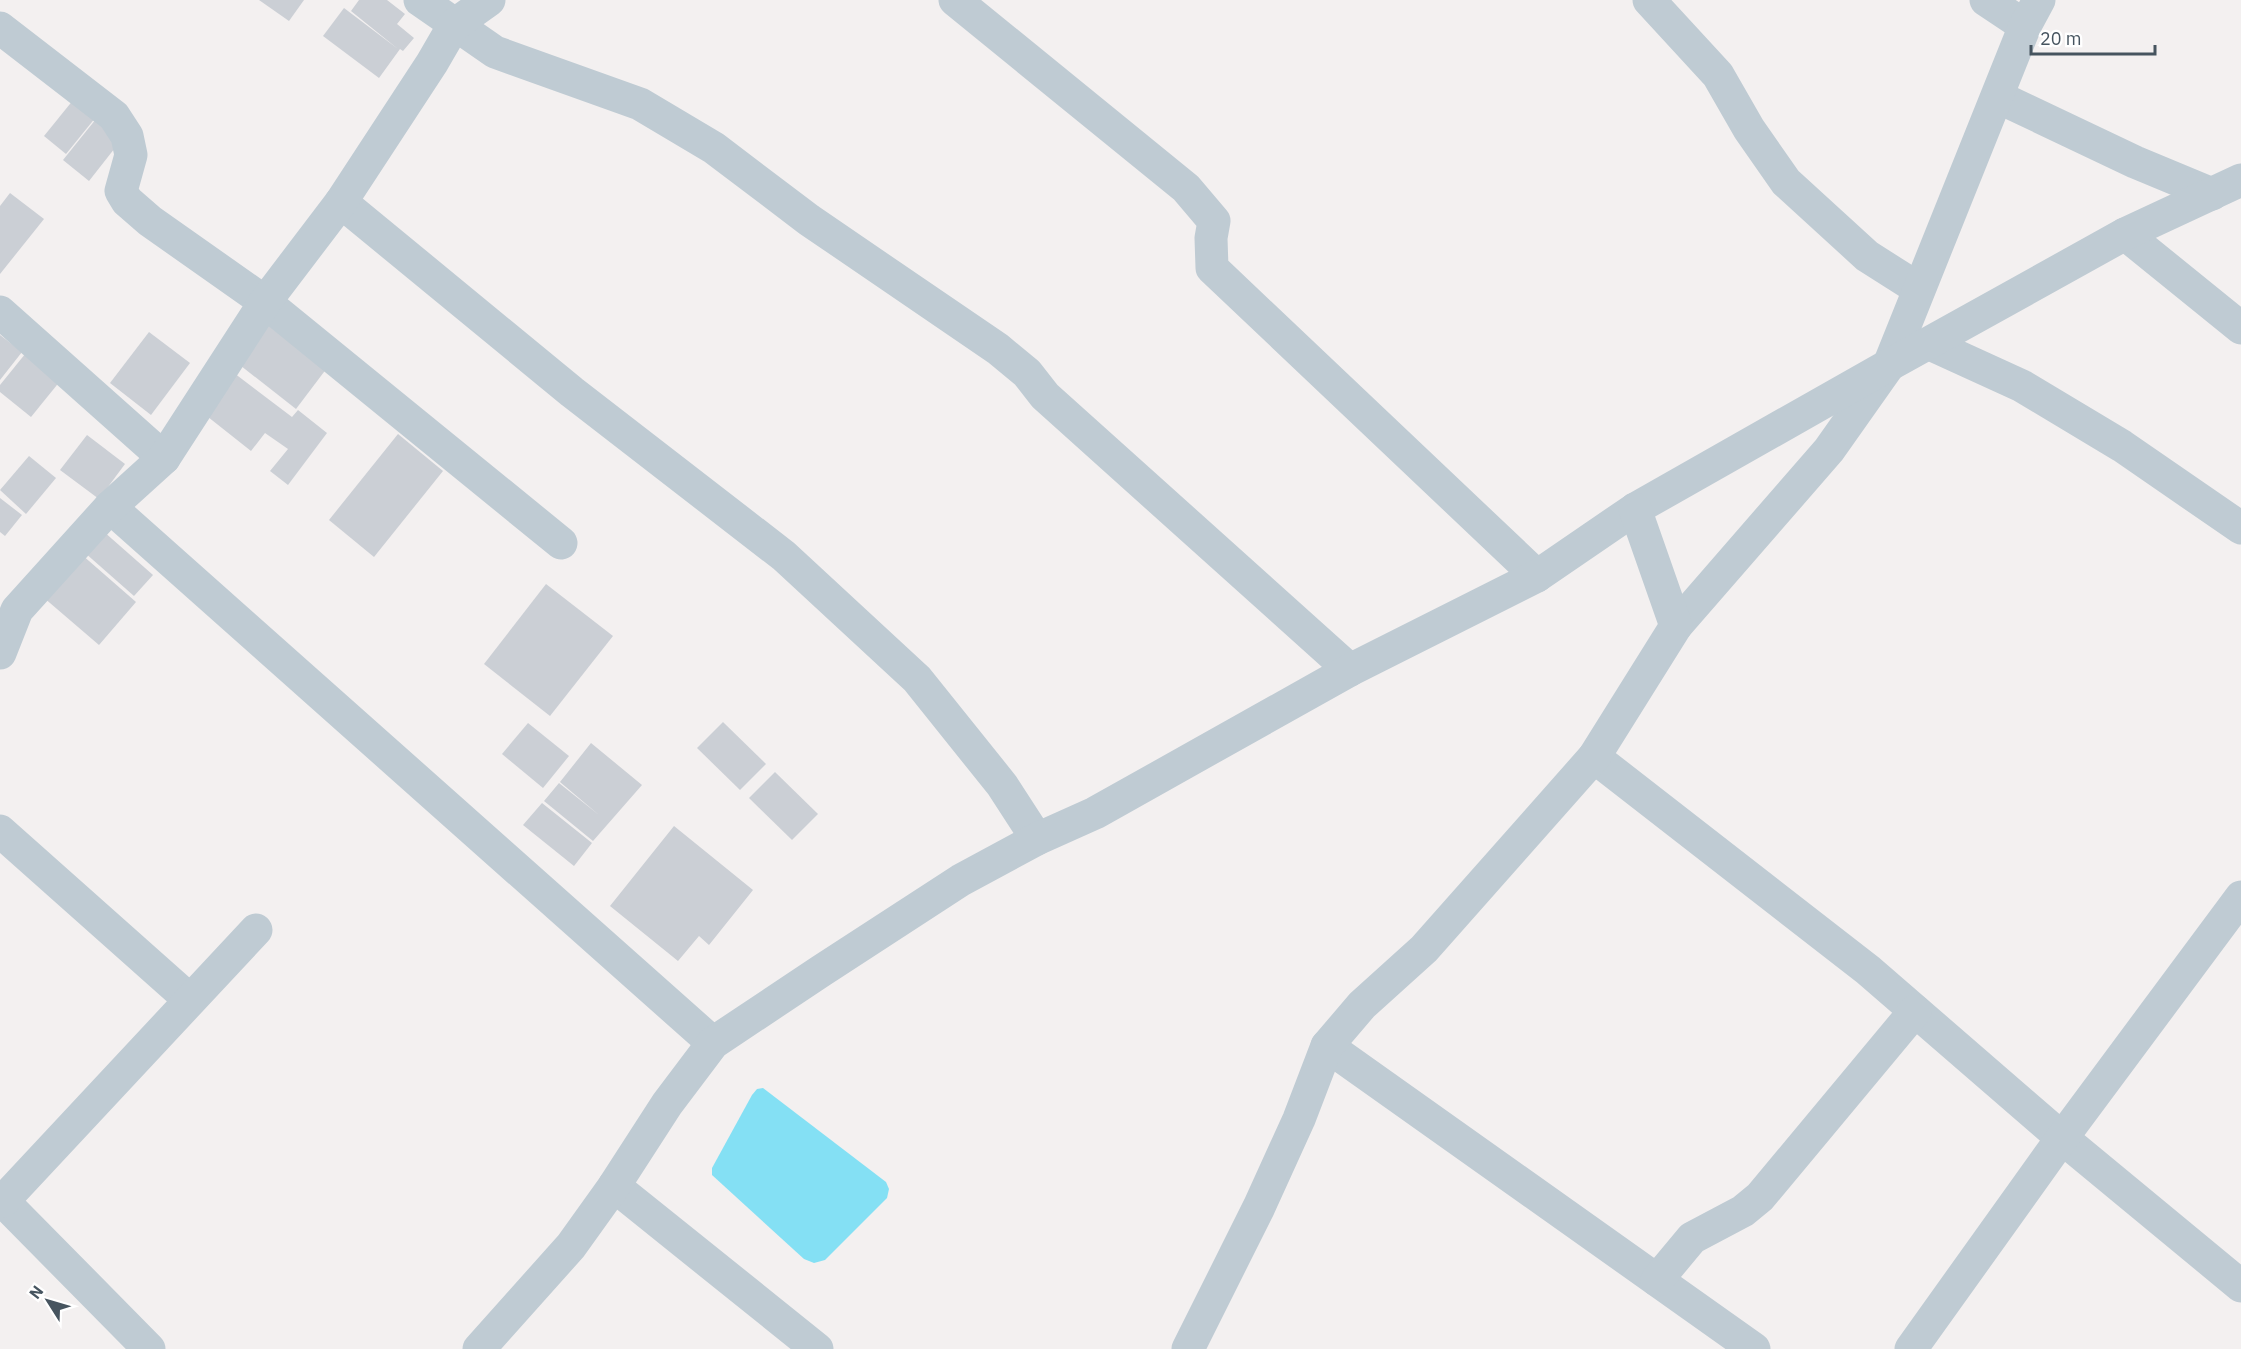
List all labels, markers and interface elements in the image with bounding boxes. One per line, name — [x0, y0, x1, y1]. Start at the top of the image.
scale bar — [2031, 18, 2156, 56]
text: 20 m — [2040, 27, 2082, 50]
north arrow — [18, 1271, 78, 1331]
text: N — [25, 1281, 47, 1303]

